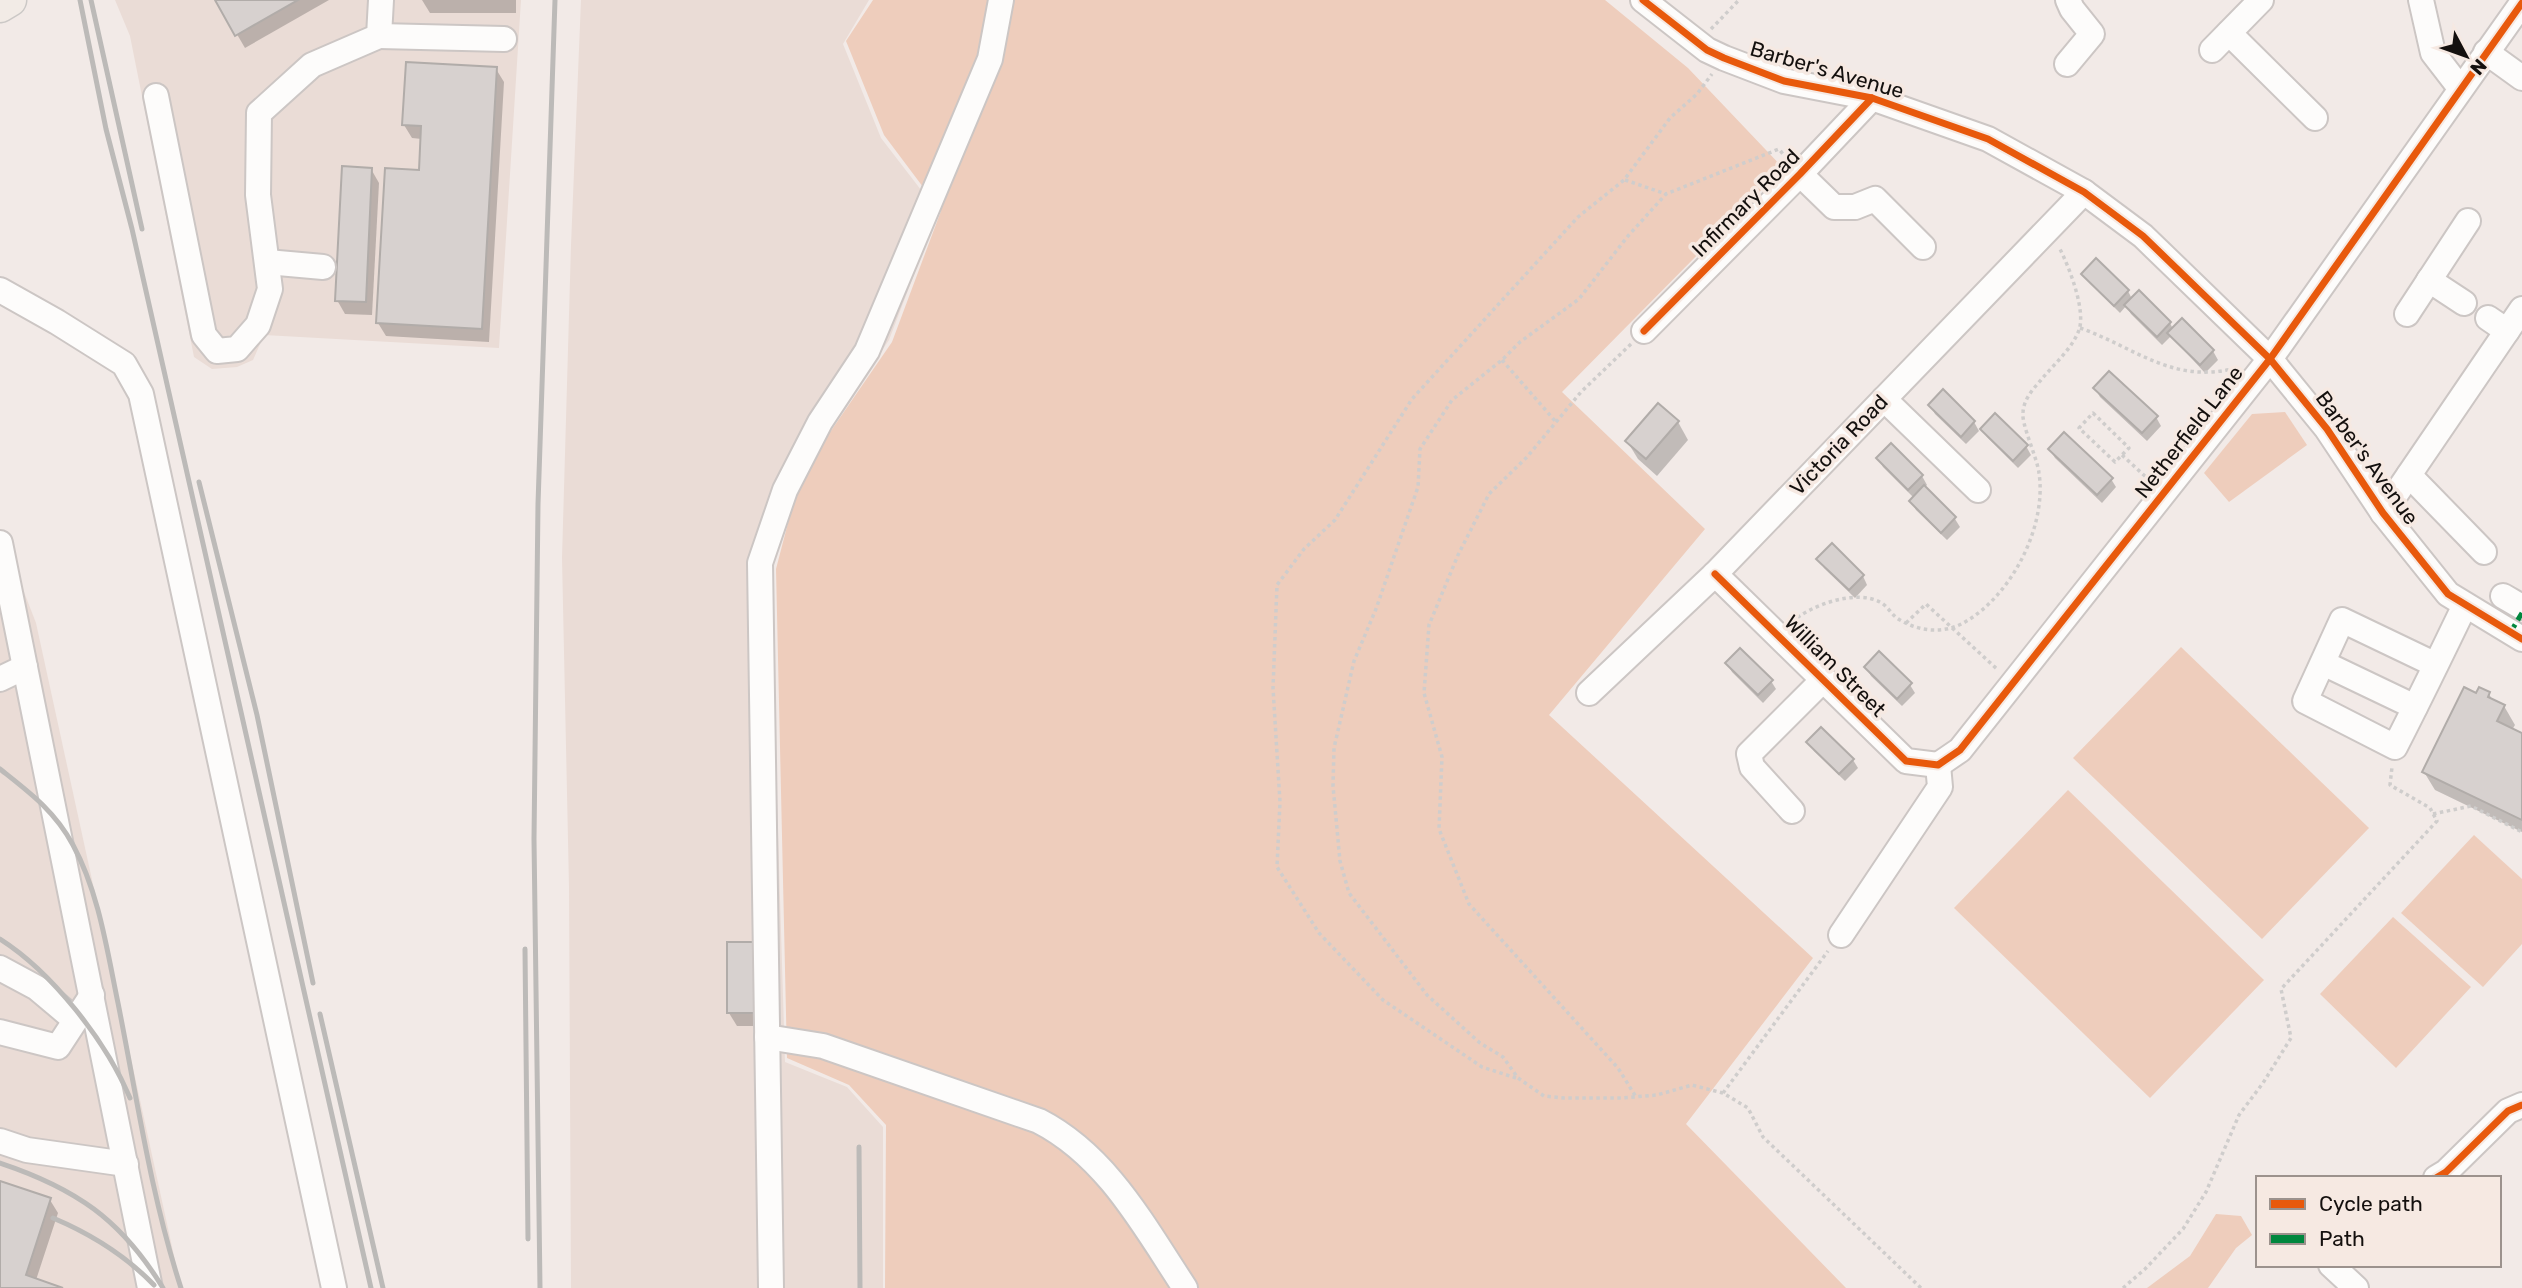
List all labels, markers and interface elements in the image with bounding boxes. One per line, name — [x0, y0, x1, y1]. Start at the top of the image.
north arrow — [2431, 21, 2501, 91]
street label: Barber's Avenue — [1747, 36, 1907, 103]
text: N — [2465, 54, 2492, 80]
street label: Infirmary Road — [1687, 144, 1805, 262]
street label: Netherfield Lane — [2129, 361, 2248, 503]
street label: Barber's Avenue — [2311, 386, 2424, 529]
street label: Victoria Road — [1784, 389, 1893, 500]
street label: William Street — [1779, 610, 1891, 722]
legend — [2256, 1176, 2501, 1267]
text: Cycle path — [2319, 1191, 2423, 1216]
text: Path — [2319, 1226, 2365, 1251]

